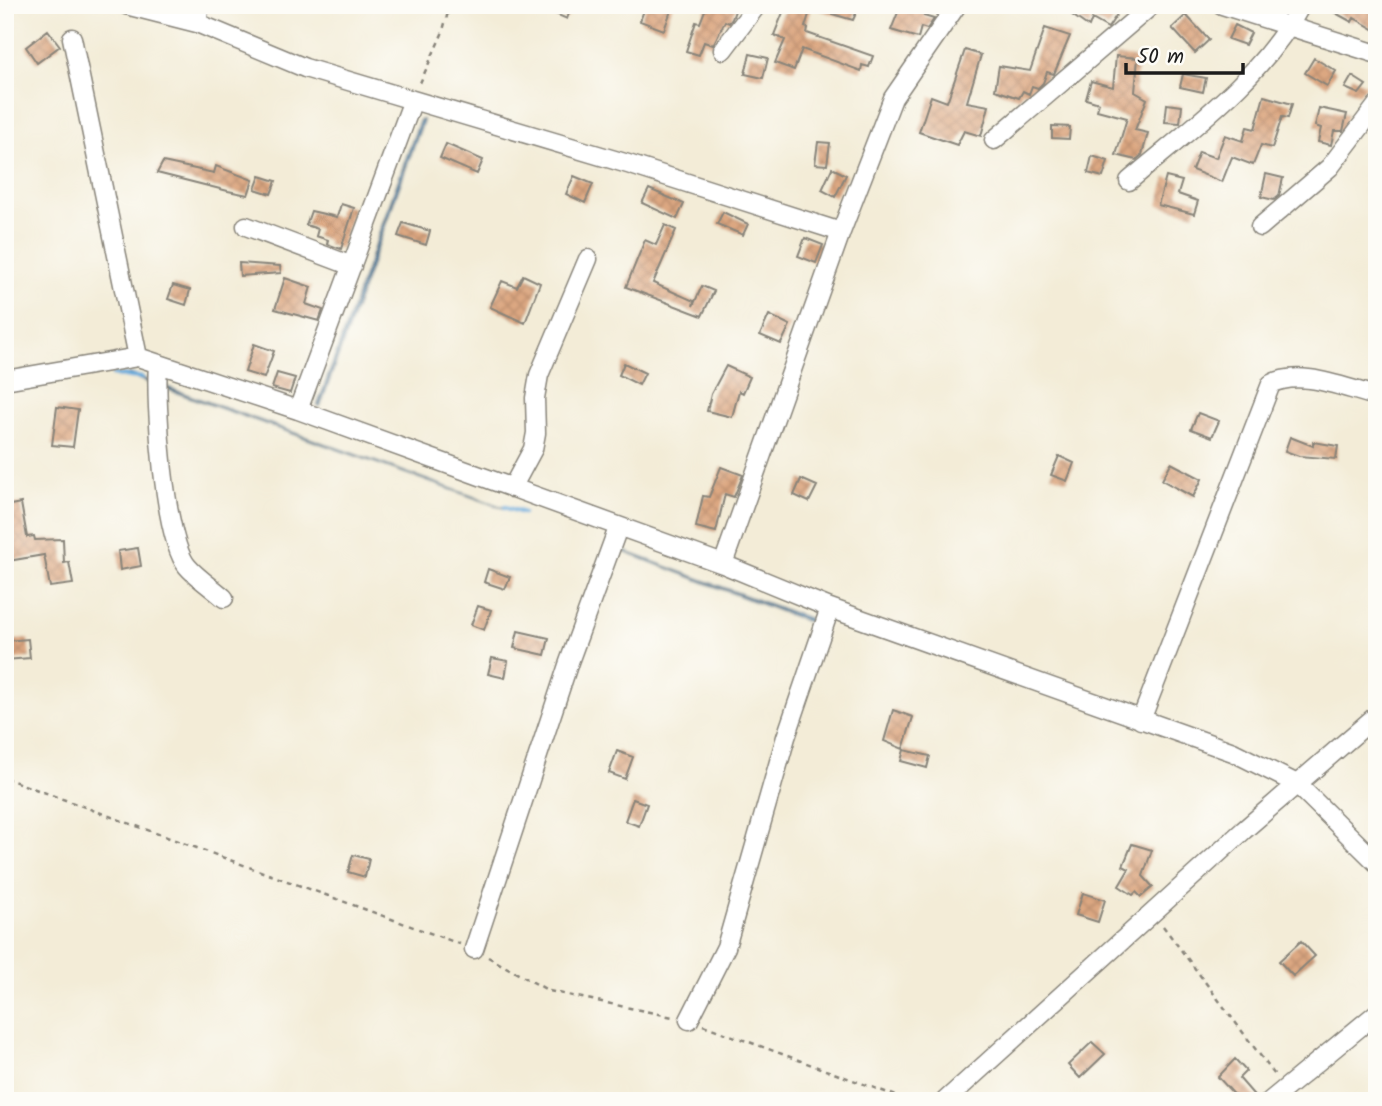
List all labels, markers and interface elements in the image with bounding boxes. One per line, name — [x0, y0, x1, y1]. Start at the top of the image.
scale bar — [1126, 32, 1244, 76]
text: 50 m — [1137, 41, 1184, 74]

